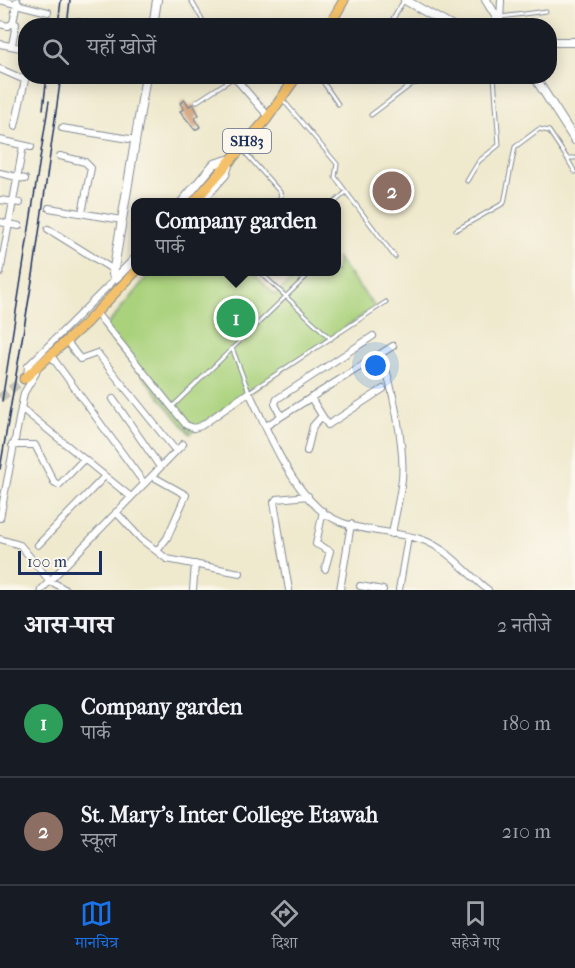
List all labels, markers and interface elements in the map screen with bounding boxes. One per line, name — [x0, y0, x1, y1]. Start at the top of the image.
search box — [18, 18, 557, 84]
text: यहाँ खोजें — [87, 34, 156, 60]
icon: search — [39, 35, 72, 68]
road number: SH83 — [223, 129, 271, 153]
pin: 2 — [372, 168, 412, 213]
popup — [131, 198, 341, 276]
text: Company garden — [155, 208, 317, 234]
text: पार्क — [155, 235, 185, 258]
pin: 1 — [216, 296, 256, 340]
your location — [361, 351, 390, 380]
scale bar — [18, 548, 102, 576]
text: 100 m — [27, 552, 67, 571]
text: आस-पास — [24, 609, 113, 640]
text: 2 नतीजे — [497, 614, 551, 637]
text: Company garden — [81, 694, 242, 720]
text: 1 — [40, 712, 47, 735]
text: 180 m — [502, 712, 551, 735]
text: पार्क — [81, 721, 110, 744]
text: St. Mary's Inter College Etawah — [81, 802, 378, 828]
text: 2 — [38, 820, 49, 843]
text: 210 m — [502, 820, 551, 843]
text: स्कूल — [81, 829, 117, 852]
tab: मानचित्र — [75, 897, 118, 958]
tab: दिशा — [268, 897, 301, 958]
tab: सहेजे गए — [451, 897, 500, 958]

